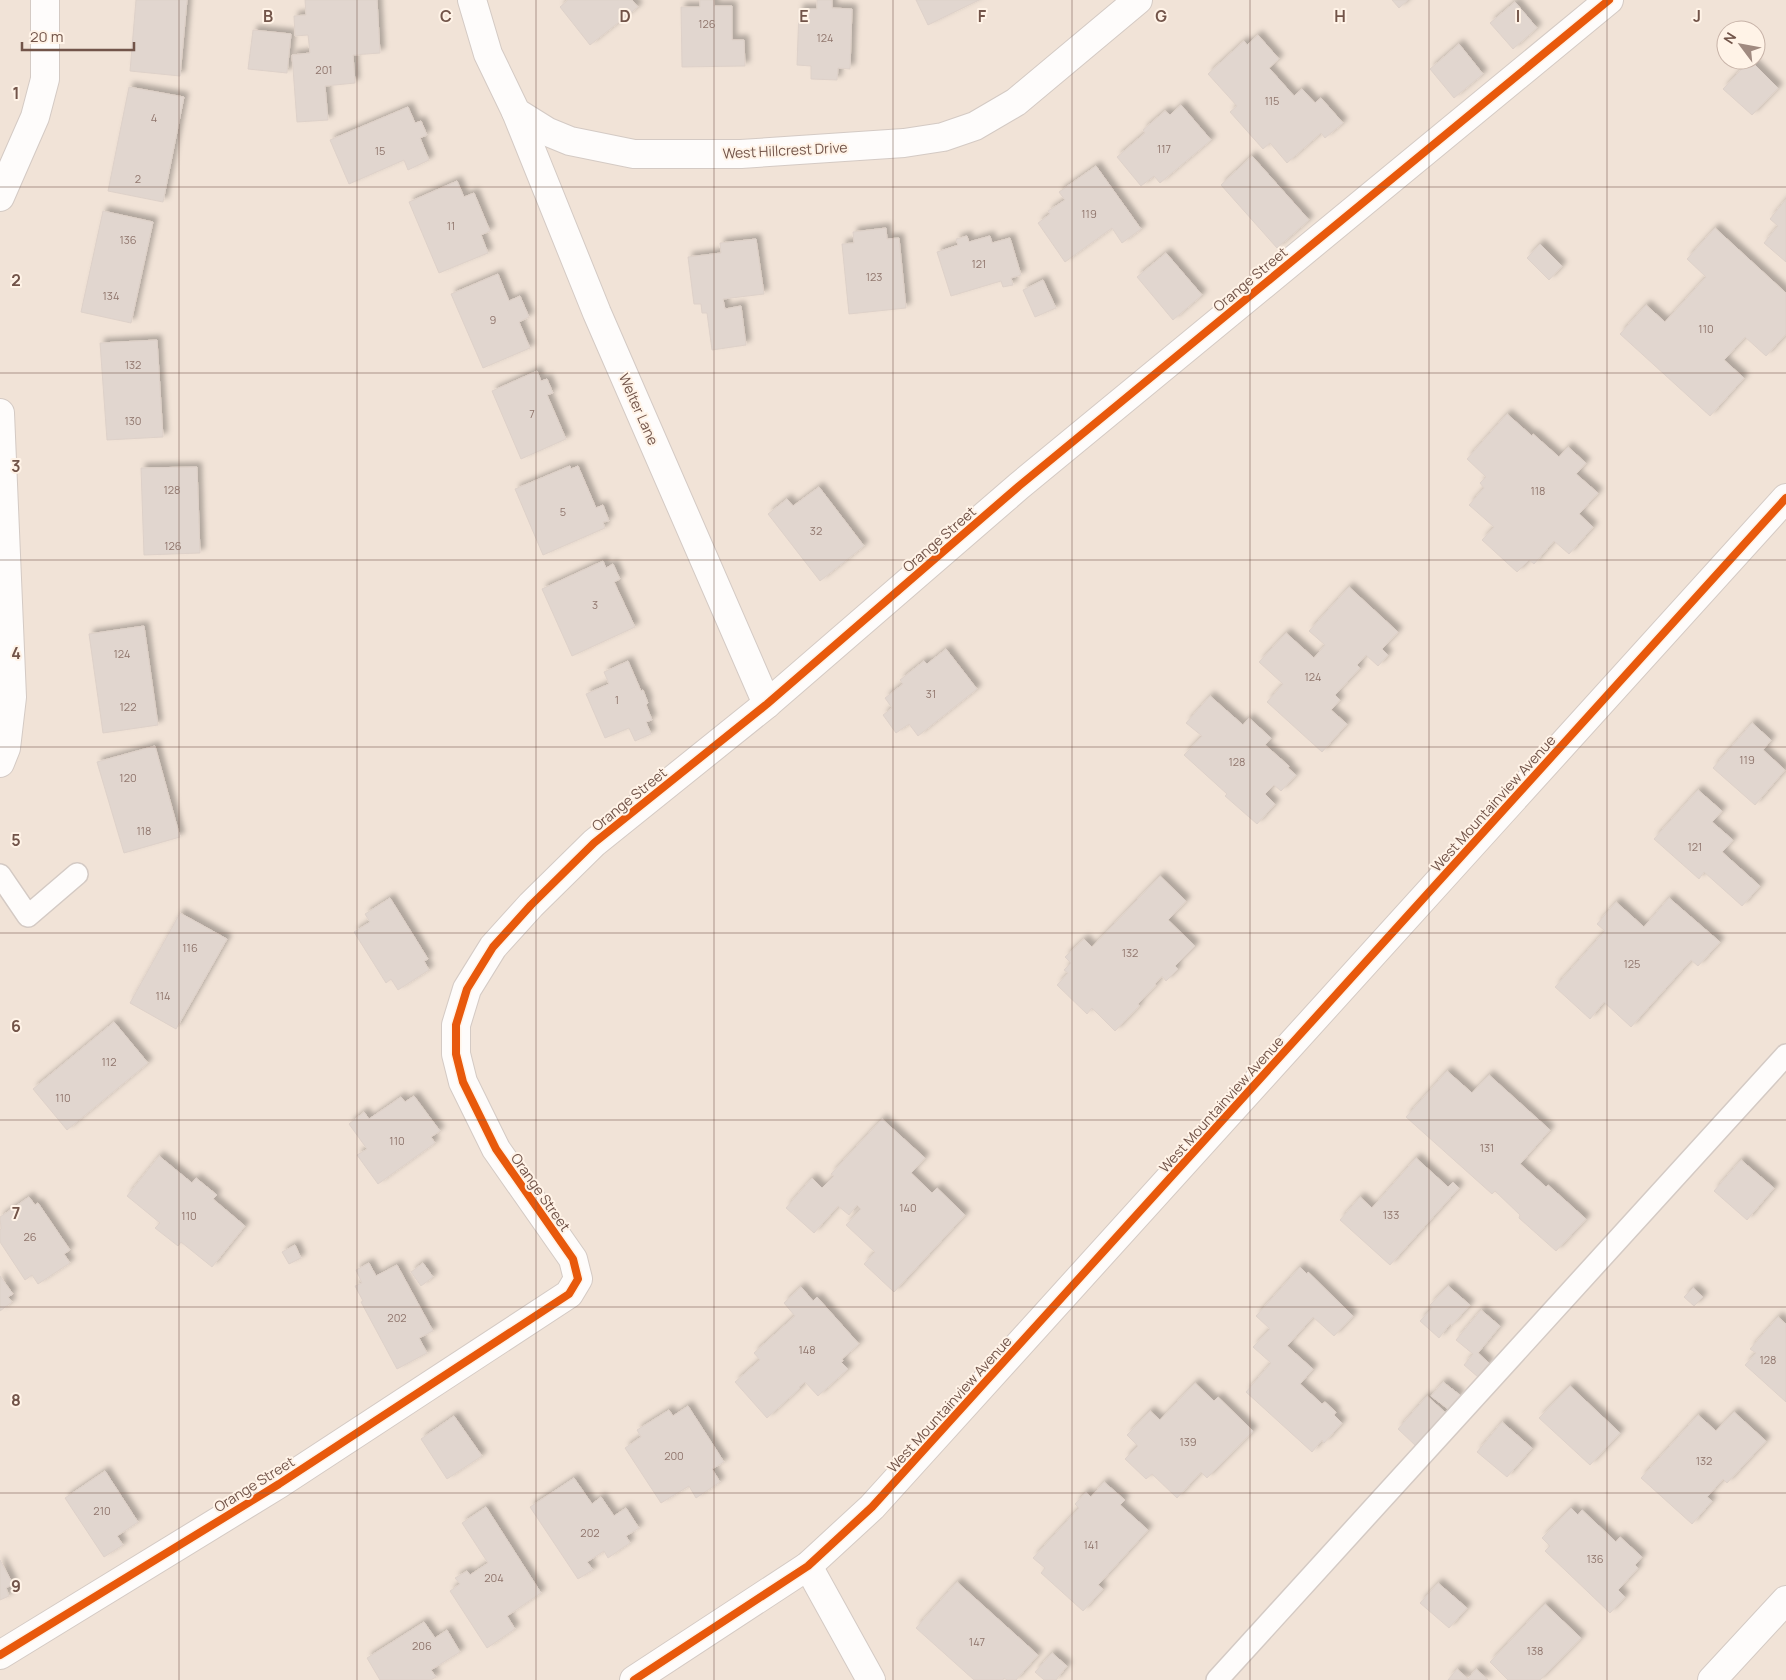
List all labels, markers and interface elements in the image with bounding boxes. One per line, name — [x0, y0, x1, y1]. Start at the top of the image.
text: B — [263, 5, 273, 27]
text: C — [440, 5, 452, 27]
text: D — [619, 5, 631, 27]
text: E — [799, 5, 809, 27]
text: F — [978, 5, 987, 27]
text: G — [1155, 5, 1167, 27]
text: H — [1334, 5, 1346, 27]
text: I — [1516, 5, 1520, 27]
text: J — [1693, 5, 1701, 27]
house number: 126 — [698, 16, 716, 31]
scale bar — [22, 20, 135, 52]
north arrow — [1716, 20, 1766, 70]
text: 20 m — [30, 26, 63, 47]
text: N — [1719, 29, 1740, 47]
house number: 124 — [817, 30, 833, 45]
house number: 201 — [315, 62, 333, 77]
text: 1 — [12, 82, 20, 104]
house number: 115 — [1265, 93, 1279, 108]
house number: 4 — [151, 110, 157, 125]
street label: West Hillcrest Drive — [722, 137, 848, 163]
house number: 117 — [1157, 141, 1171, 156]
house number: 15 — [375, 143, 385, 158]
house number: 2 — [135, 171, 141, 186]
house number: 119 — [1081, 206, 1097, 221]
house number: 11 — [447, 218, 455, 233]
house number: 136 — [119, 232, 137, 247]
street label: Orange Street — [1209, 242, 1291, 316]
house number: 121 — [972, 256, 986, 271]
text: 2 — [11, 269, 21, 291]
house number: 123 — [866, 269, 882, 284]
house number: 134 — [103, 288, 119, 303]
house number: 9 — [490, 312, 497, 327]
house number: 110 — [1698, 321, 1714, 336]
house number: 132 — [125, 357, 141, 372]
street label: Welter Lane — [615, 370, 663, 448]
house number: 7 — [529, 406, 535, 421]
house number: 130 — [124, 413, 142, 428]
text: 3 — [11, 455, 21, 477]
house number: 128 — [164, 482, 180, 497]
house number: 118 — [1531, 483, 1545, 498]
street label: Orange Street — [898, 502, 980, 576]
house number: 5 — [560, 504, 566, 519]
house number: 32 — [810, 523, 822, 538]
house number: 126 — [164, 538, 182, 553]
house number: 3 — [592, 597, 598, 612]
text: 4 — [11, 642, 21, 664]
house number: 124 — [114, 646, 130, 661]
house number: 124 — [1305, 669, 1321, 684]
house number: 31 — [926, 686, 936, 701]
house number: 1 — [615, 692, 619, 707]
house number: 122 — [120, 699, 136, 714]
street label: West Mountainview Avenue — [1427, 731, 1559, 875]
house number: 119 — [1739, 752, 1755, 767]
house number: 128 — [1229, 754, 1245, 769]
street label: Orange Street — [588, 763, 671, 835]
house number: 120 — [119, 770, 137, 785]
house number: 118 — [137, 823, 151, 838]
text: 5 — [11, 829, 21, 851]
house number: 121 — [1688, 839, 1702, 854]
house number: 116 — [182, 940, 198, 955]
house number: 132 — [1122, 945, 1138, 960]
house number: 125 — [1624, 956, 1640, 971]
house number: 114 — [155, 988, 171, 1003]
text: 6 — [11, 1015, 21, 1037]
street label: West Mountainview Avenue — [1155, 1032, 1287, 1176]
house number: 112 — [102, 1054, 116, 1069]
house number: 110 — [55, 1090, 71, 1105]
house number: 110 — [389, 1133, 405, 1148]
house number: 131 — [1480, 1140, 1494, 1155]
street label: Orange Street — [507, 1149, 575, 1235]
house number: 140 — [899, 1200, 917, 1215]
text: 7 — [12, 1202, 20, 1224]
house number: 133 — [1383, 1207, 1399, 1222]
house number: 110 — [181, 1208, 197, 1223]
house number: 26 — [23, 1229, 37, 1244]
house number: 202 — [387, 1310, 407, 1325]
street label: West Mountainview Avenue — [883, 1332, 1015, 1476]
house number: 148 — [798, 1342, 816, 1357]
house number: 128 — [1760, 1352, 1776, 1367]
text: 8 — [11, 1389, 21, 1411]
house number: 139 — [1179, 1434, 1197, 1449]
house number: 200 — [664, 1448, 684, 1463]
street label: Orange Street — [210, 1452, 298, 1516]
house number: 132 — [1696, 1453, 1712, 1468]
house number: 210 — [93, 1503, 111, 1518]
house number: 202 — [580, 1525, 600, 1540]
house number: 141 — [1083, 1537, 1099, 1552]
house number: 136 — [1586, 1551, 1604, 1566]
house number: 204 — [484, 1570, 504, 1585]
text: 9 — [11, 1575, 21, 1597]
house number: 147 — [969, 1634, 985, 1649]
house number: 206 — [412, 1638, 432, 1653]
house number: 138 — [1527, 1643, 1543, 1658]

